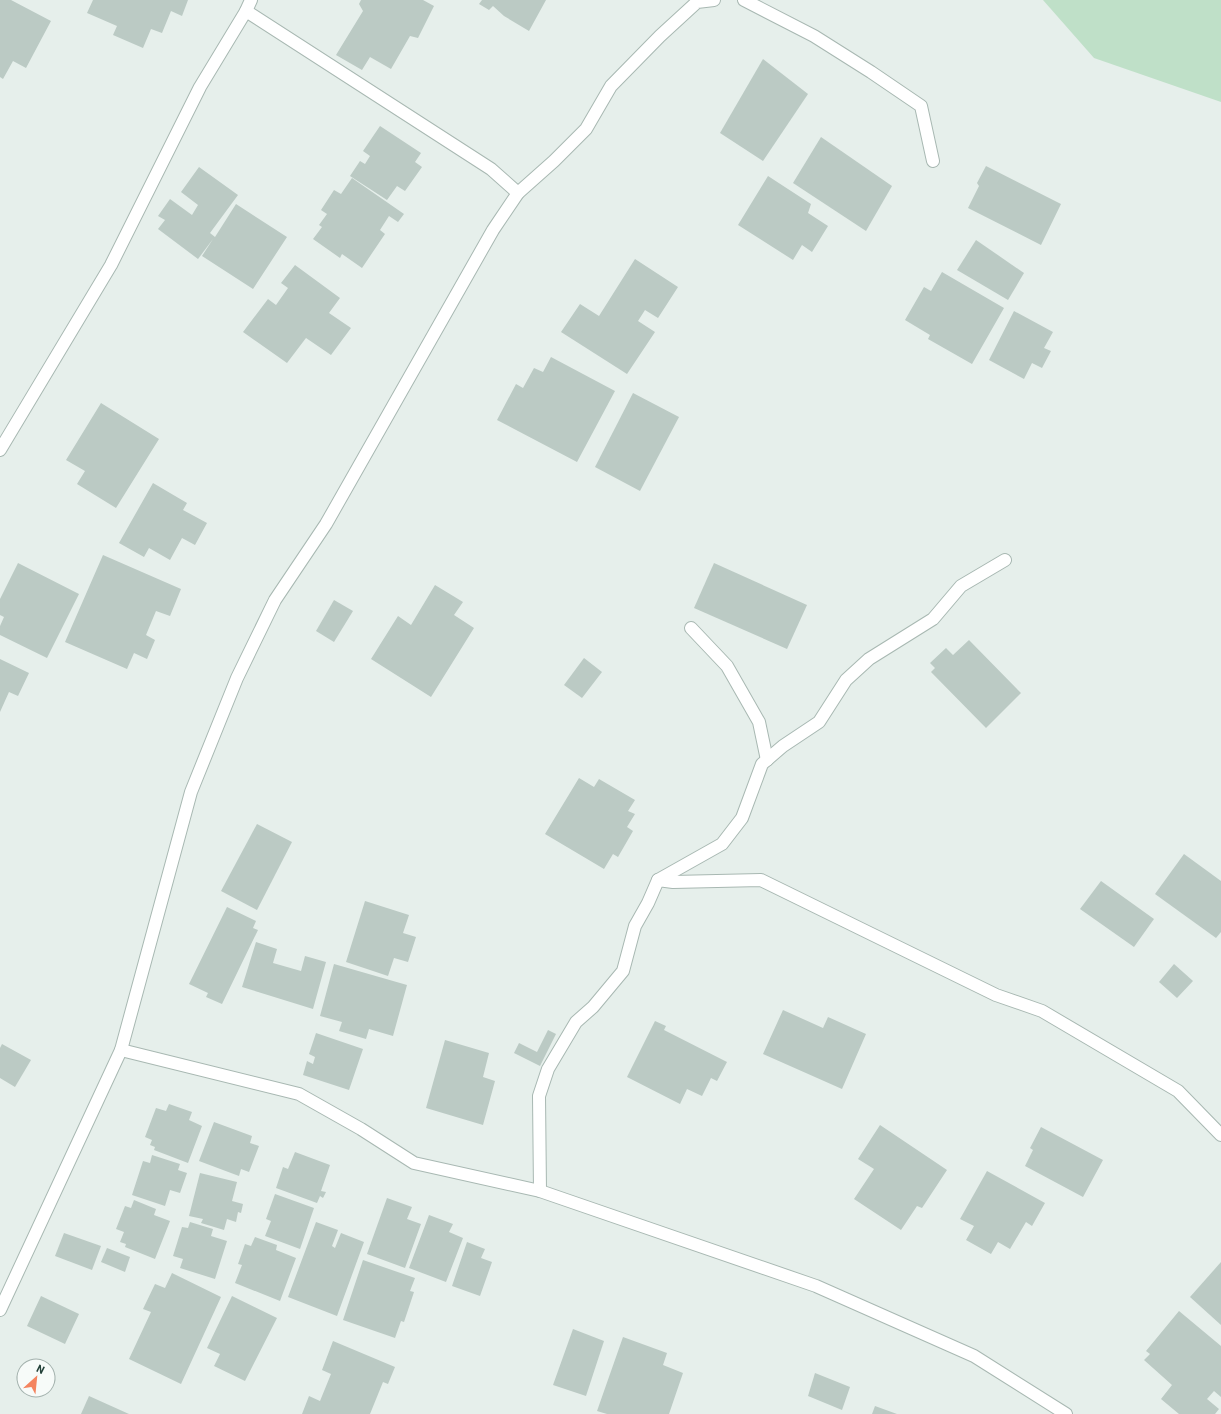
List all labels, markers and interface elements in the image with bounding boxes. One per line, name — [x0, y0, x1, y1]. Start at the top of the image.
north arrow — [16, 1358, 56, 1398]
text: N — [35, 1361, 47, 1376]

